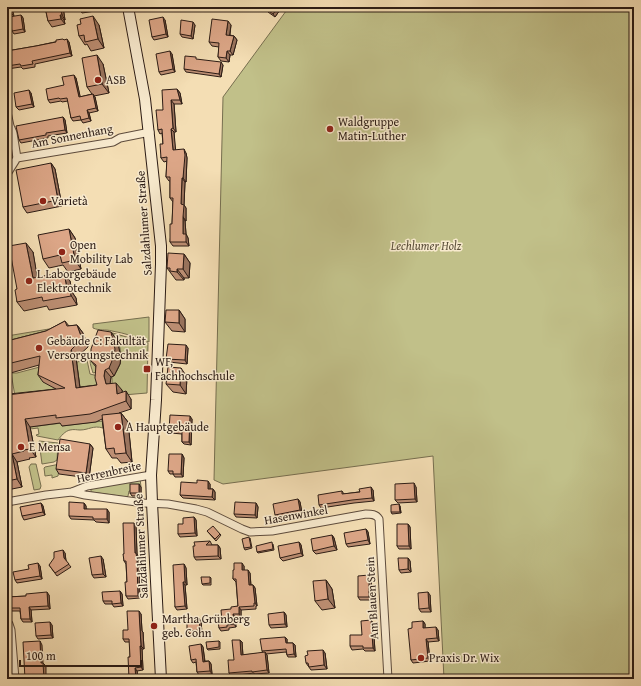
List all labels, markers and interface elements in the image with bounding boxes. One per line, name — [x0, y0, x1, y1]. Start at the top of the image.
place label: ASB — [106, 71, 126, 88]
marker: ASB — [93, 75, 103, 85]
place label: Waldgruppe Matin-Luther — [338, 113, 406, 144]
street label: Am Sonnenhang — [30, 119, 114, 152]
marker: Waldgruppe Matin-Luther — [325, 124, 335, 134]
street label: Salzdahlumer Straße — [131, 170, 156, 276]
place label: Varietà — [51, 192, 88, 209]
marker: Varietà — [38, 196, 48, 206]
place label: Open Mobility Lab — [70, 236, 133, 267]
park label: Lechlumer Holz — [390, 237, 462, 254]
marker: Open Mobility Lab — [57, 247, 67, 257]
place label: L Laborgebäude Elektrotechnik — [37, 265, 117, 296]
marker: L Laborgebäude Elektrotechnik — [24, 276, 34, 286]
place label: Gebäude C: Fakultät Versorgungstechnik — [47, 332, 149, 363]
marker: Gebäude C: Fakultät Versorgungstechnik — [34, 343, 44, 353]
place label: WF, Fachhochschule — [155, 353, 235, 384]
marker: WF, Fachhochschule — [142, 364, 152, 374]
place label: A Hauptgebäude — [126, 418, 209, 435]
marker: A Hauptgebäude — [113, 422, 123, 432]
place label: E Mensa — [29, 438, 71, 455]
marker: E Mensa — [16, 442, 26, 452]
street label: Herrenbreite — [75, 456, 143, 487]
street label: Salzdahlumer Straße — [129, 493, 152, 599]
street label: Hasenwinkel — [263, 500, 330, 528]
street label: Am Blauen Stein — [361, 556, 382, 640]
place label: Martha Grünberg geb. Cohn — [162, 610, 250, 641]
marker: Martha Grünberg geb. Cohn — [149, 621, 159, 631]
scale bar — [20, 642, 141, 668]
text: 100 m — [26, 647, 56, 664]
place label: Praxis Dr. Wix — [429, 649, 500, 666]
marker: Praxis Dr. Wix — [416, 653, 426, 663]

